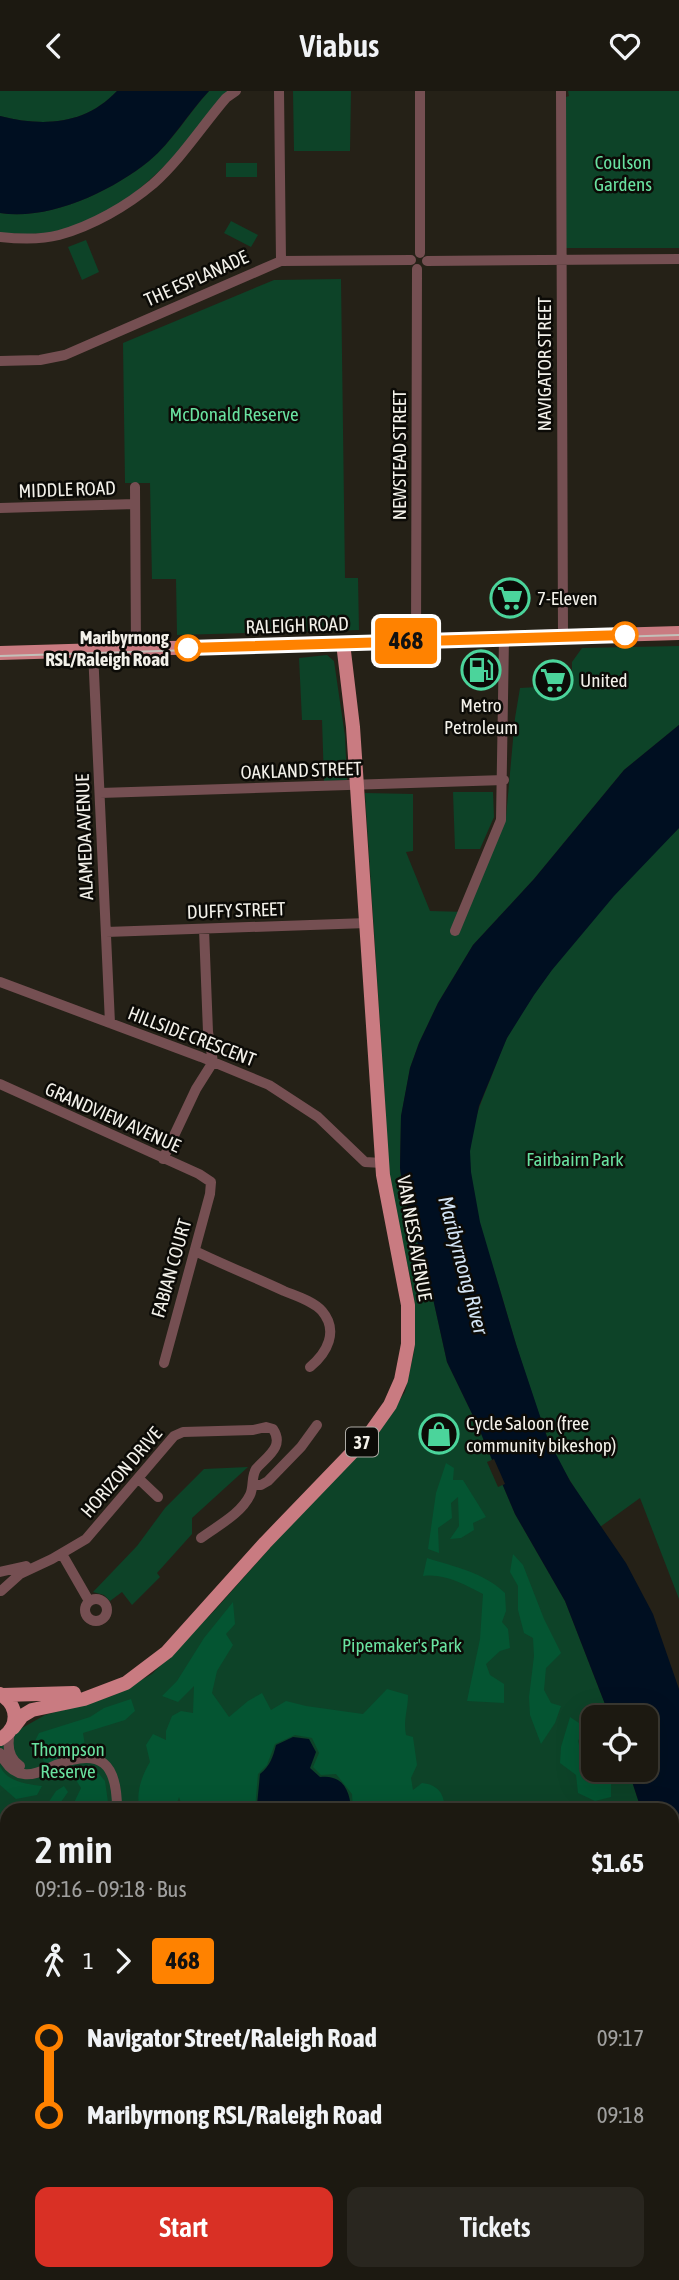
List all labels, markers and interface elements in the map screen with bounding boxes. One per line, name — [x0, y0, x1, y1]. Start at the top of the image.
icon: back — [35, 27, 73, 65]
text: Viabus — [300, 27, 379, 64]
icon: heart — [606, 27, 644, 65]
park label: Coulson Gardens — [594, 151, 652, 195]
street label: THE ESPLANADE — [141, 245, 251, 311]
street label: NAVIGATOR STREET — [533, 296, 555, 431]
street label: NEWSTEAD STREET — [388, 389, 410, 520]
park label: McDonald Reserve — [169, 403, 299, 425]
street label: MIDDLE ROAD — [18, 476, 116, 502]
supermarket icon: 7-Eleven — [489, 577, 531, 619]
place label: 7-Eleven — [537, 587, 598, 609]
street label: RALEIGH ROAD — [245, 612, 349, 638]
line badge: 468 — [366, 618, 446, 664]
unlabelled marker — [612, 622, 638, 648]
place label: Maribyrnong RSL/Raleigh Road — [45, 626, 170, 670]
text: 468 — [389, 627, 423, 654]
marker: Maribyrnong RSL/Raleigh Road — [175, 635, 201, 661]
fuel station icon: Metro Petroleum — [460, 649, 502, 691]
supermarket icon: United — [532, 659, 574, 701]
place label: United — [580, 669, 628, 691]
place label: Metro Petroleum — [444, 694, 518, 738]
street label: OAKLAND STREET — [240, 757, 363, 783]
street label: ALAMEDA AVENUE — [71, 774, 97, 900]
street label: DUFFY STREET — [186, 897, 286, 923]
street label: HILLSIDE CRESCENT — [125, 1002, 260, 1071]
street label: GRANDVIEW AVENUE — [42, 1077, 184, 1157]
park label: Fairbairn Park — [526, 1148, 624, 1170]
street label: VAN NESS AVENUE — [393, 1174, 437, 1302]
water label: Maribyrnong River — [434, 1193, 494, 1338]
street label: FABIAN COURT — [146, 1215, 196, 1320]
place label: Cycle Saloon (free community bikeshop) — [466, 1412, 616, 1456]
shop icon: Cycle Saloon (free community bikeshop) — [418, 1413, 460, 1455]
street label: HORIZON DRIVE — [76, 1422, 166, 1522]
road number: 37 — [346, 1427, 378, 1457]
park label: Pipemaker's Park — [342, 1634, 463, 1656]
map controls — [581, 1705, 658, 1782]
button: locate — [581, 1705, 658, 1782]
park label: Thompson Reserve — [31, 1738, 105, 1782]
text: 2 min — [35, 1828, 113, 1871]
text: $1.65 — [592, 1848, 644, 1878]
text: 09:16 – 09:18 · Bus — [35, 1876, 187, 1902]
icon: walk — [35, 1942, 73, 1980]
icon: forward — [104, 1942, 142, 1980]
text: 468 — [166, 1947, 200, 1974]
text: 1 — [83, 1948, 94, 1974]
text: Navigator Street/Raleigh Road — [87, 2023, 377, 2053]
text: 09:17 — [597, 2025, 644, 2051]
text: Maribyrnong RSL/Raleigh Road — [87, 2100, 382, 2130]
text: 09:18 — [597, 2102, 644, 2128]
button: Start — [35, 2187, 333, 2267]
button: Tickets — [347, 2187, 644, 2267]

